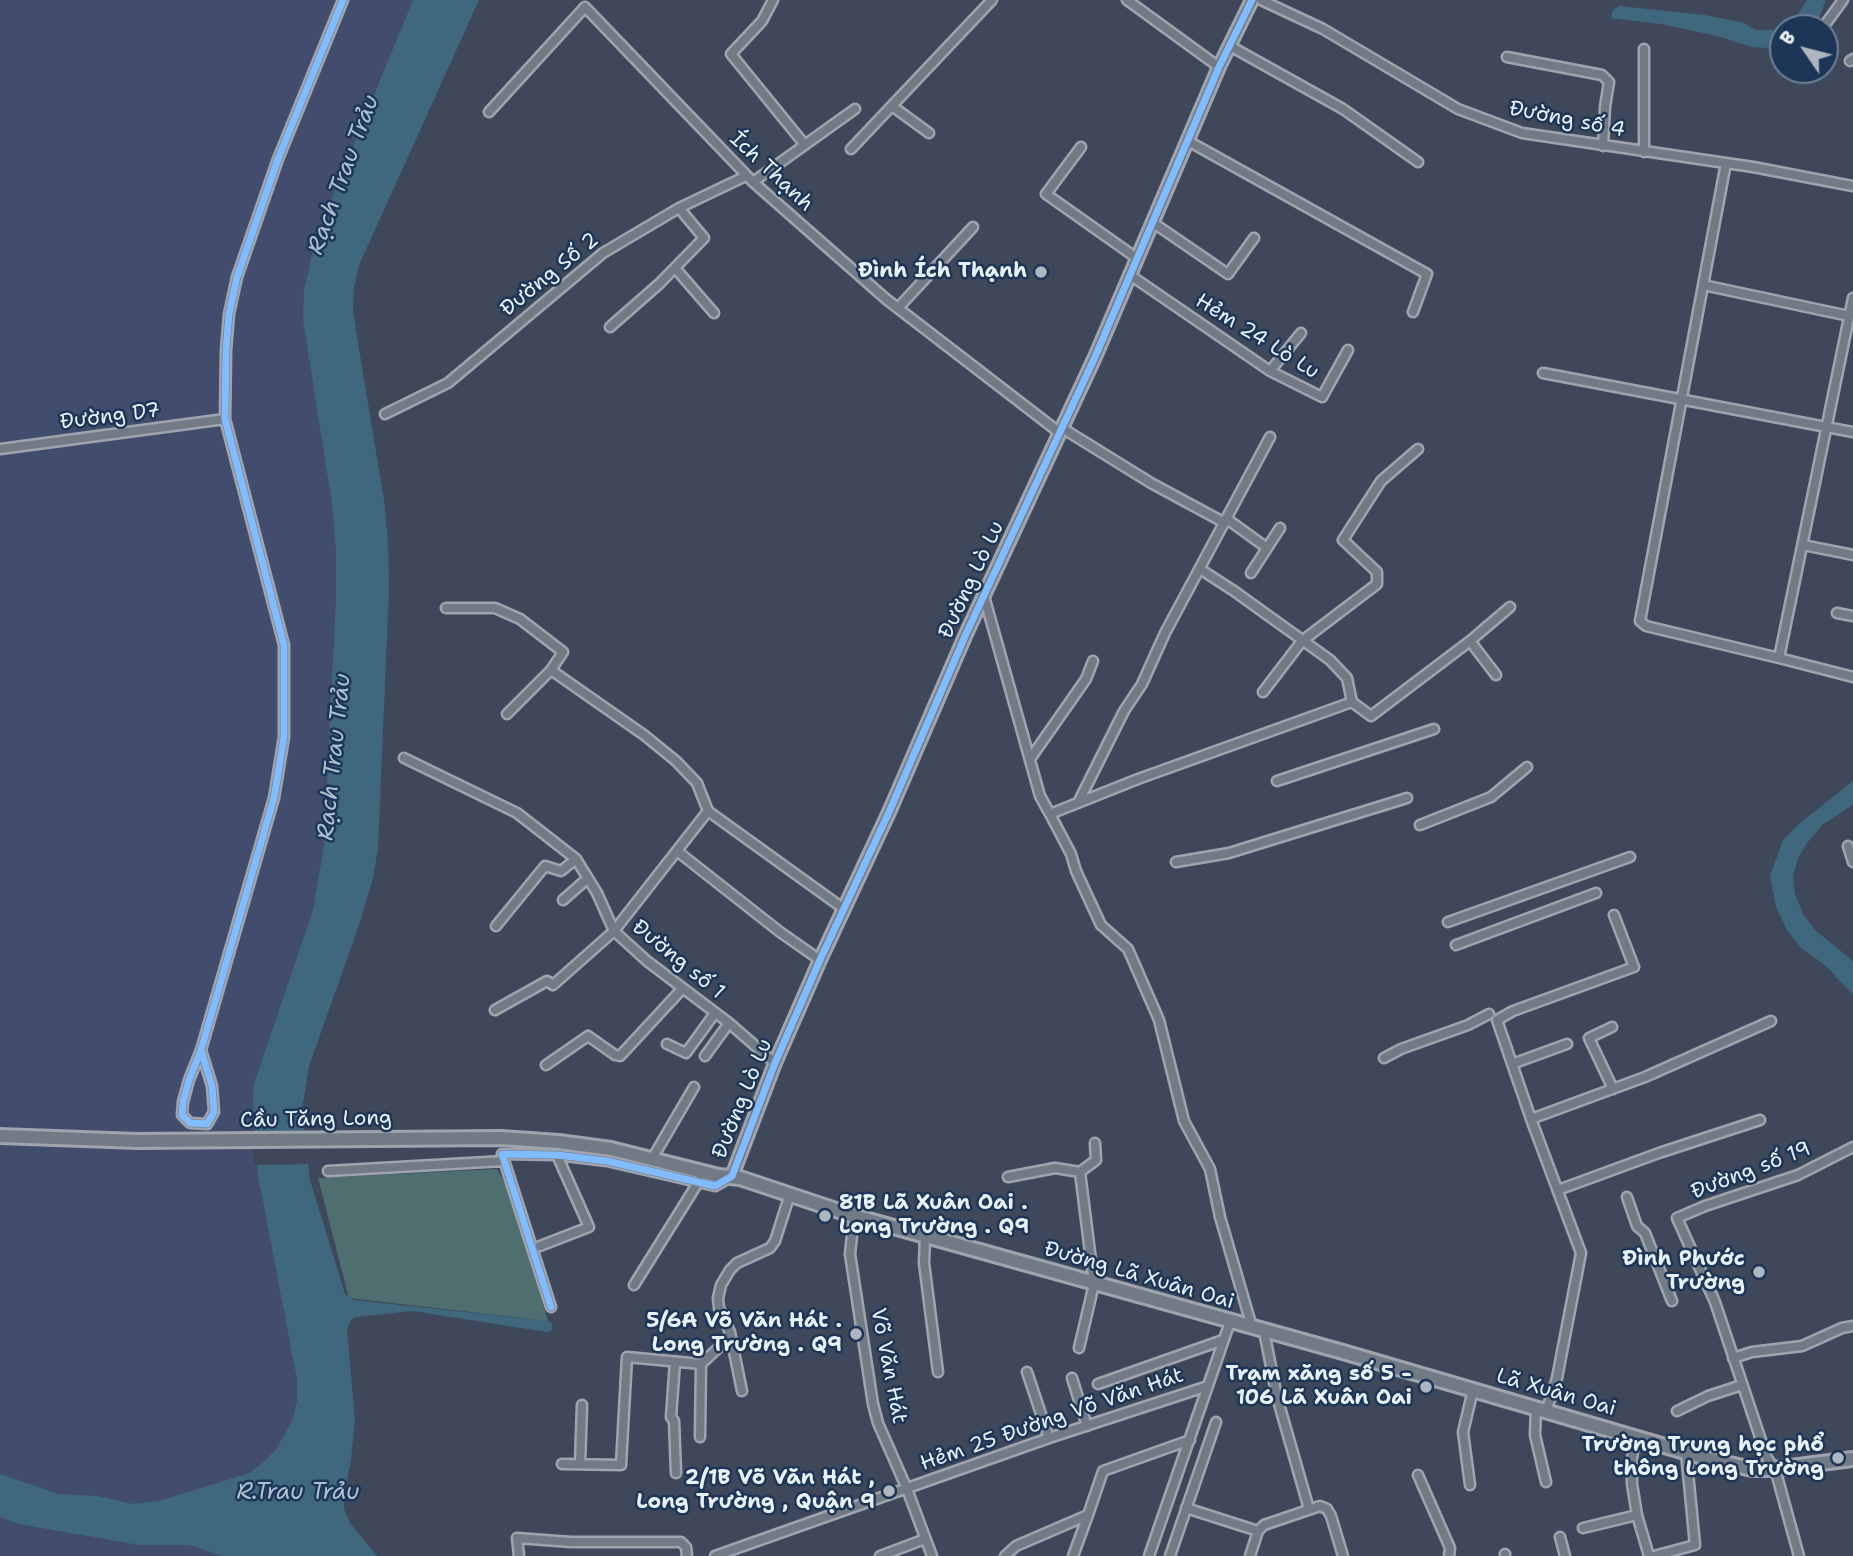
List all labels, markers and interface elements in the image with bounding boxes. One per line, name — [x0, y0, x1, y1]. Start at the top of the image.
north arrow — [1769, 14, 1839, 84]
text: B — [1774, 26, 1802, 50]
water label: Rạch Trau Trảu — [302, 91, 386, 259]
street label: Đường số 4 — [1507, 96, 1627, 144]
street label: Ích Thạnh — [724, 127, 818, 217]
street label: Đường Số 2 — [496, 228, 604, 322]
place label: Đình Ích Thạnh — [858, 259, 1027, 285]
marker: Đình Ích Thạnh — [1033, 264, 1049, 280]
street label: Hẻm 24 Lò Lu — [1191, 289, 1323, 385]
street label: Đường D7 — [58, 398, 162, 436]
street label: Đường Lò Lu — [934, 517, 1010, 643]
water label: Rạch Trau Trảu — [313, 672, 357, 842]
street label: Đường số 1 — [627, 915, 729, 1005]
street label: Đường Lò Lu — [708, 1036, 778, 1162]
street label: Cầu Tăng Long — [240, 1106, 392, 1134]
street label: Đường số 19 — [1688, 1137, 1814, 1205]
place label: 81B Lã Xuân Oai . Long Trường . Q9 — [839, 1191, 1029, 1241]
marker: 81B Lã Xuân Oai . Long Trường . Q9 — [817, 1208, 833, 1224]
street label: Đường Lã Xuân Oai — [1041, 1237, 1237, 1315]
place label: Đình Phước Trường — [1622, 1247, 1745, 1297]
marker: Đình Phước Trường — [1751, 1264, 1767, 1280]
street label: Võ Văn Hát — [864, 1306, 912, 1426]
place label: 5/6A Võ Văn Hát . Long Trường . Q9 — [646, 1309, 842, 1359]
marker: 5/6A Võ Văn Hát . Long Trường . Q9 — [848, 1326, 864, 1342]
place label: Trạm xăng số 5 - 106 Lã Xuân Oai — [1225, 1362, 1412, 1412]
street label: Hẻm 25 Đường Võ Văn Hát — [917, 1363, 1187, 1477]
street label: Lã Xuân Oai — [1493, 1364, 1619, 1422]
marker: Trạm xăng số 5 - 106 Lã Xuân Oai — [1418, 1379, 1434, 1395]
place label: Trường Trung học phổ thông Long Trường — [1582, 1433, 1824, 1483]
marker: Trường Trung học phổ thông Long Trường — [1830, 1450, 1846, 1466]
place label: 2/1B Võ Văn Hát , Long Trường , Quận 9 — [636, 1466, 875, 1516]
water label: R.Trau Trảu — [237, 1479, 359, 1507]
marker: 2/1B Võ Văn Hát , Long Trường , Quận 9 — [881, 1483, 897, 1499]

